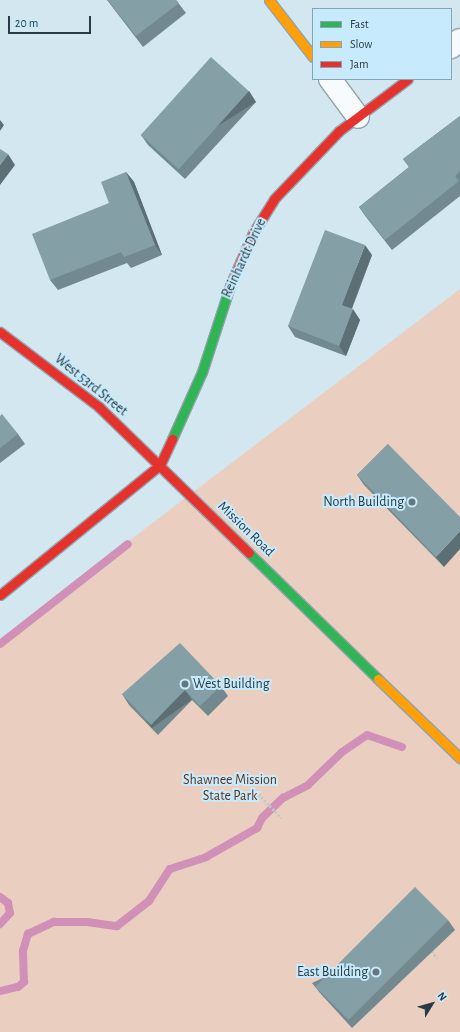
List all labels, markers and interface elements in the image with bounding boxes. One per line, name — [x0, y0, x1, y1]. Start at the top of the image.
scale bar — [10, 8, 93, 34]
legend — [312, 8, 452, 80]
text: 20 m — [15, 17, 38, 29]
text: Fast — [350, 18, 369, 30]
text: Slow — [350, 38, 372, 50]
text: Jam — [350, 58, 369, 70]
street label: Reinhardt Drive — [218, 216, 270, 300]
street label: West 53rd Street — [51, 350, 131, 420]
place label: North Building — [323, 494, 404, 510]
marker: North Building — [407, 497, 417, 507]
street label: Mission Road — [214, 498, 278, 560]
place label: West Building — [193, 676, 269, 692]
marker: West Building — [180, 679, 190, 689]
park label: Shawnee Mission State Park — [183, 772, 277, 804]
place label: East Building — [297, 964, 368, 980]
marker: East Building — [371, 967, 381, 977]
north arrow — [412, 984, 452, 1024]
text: N — [435, 990, 449, 1003]

